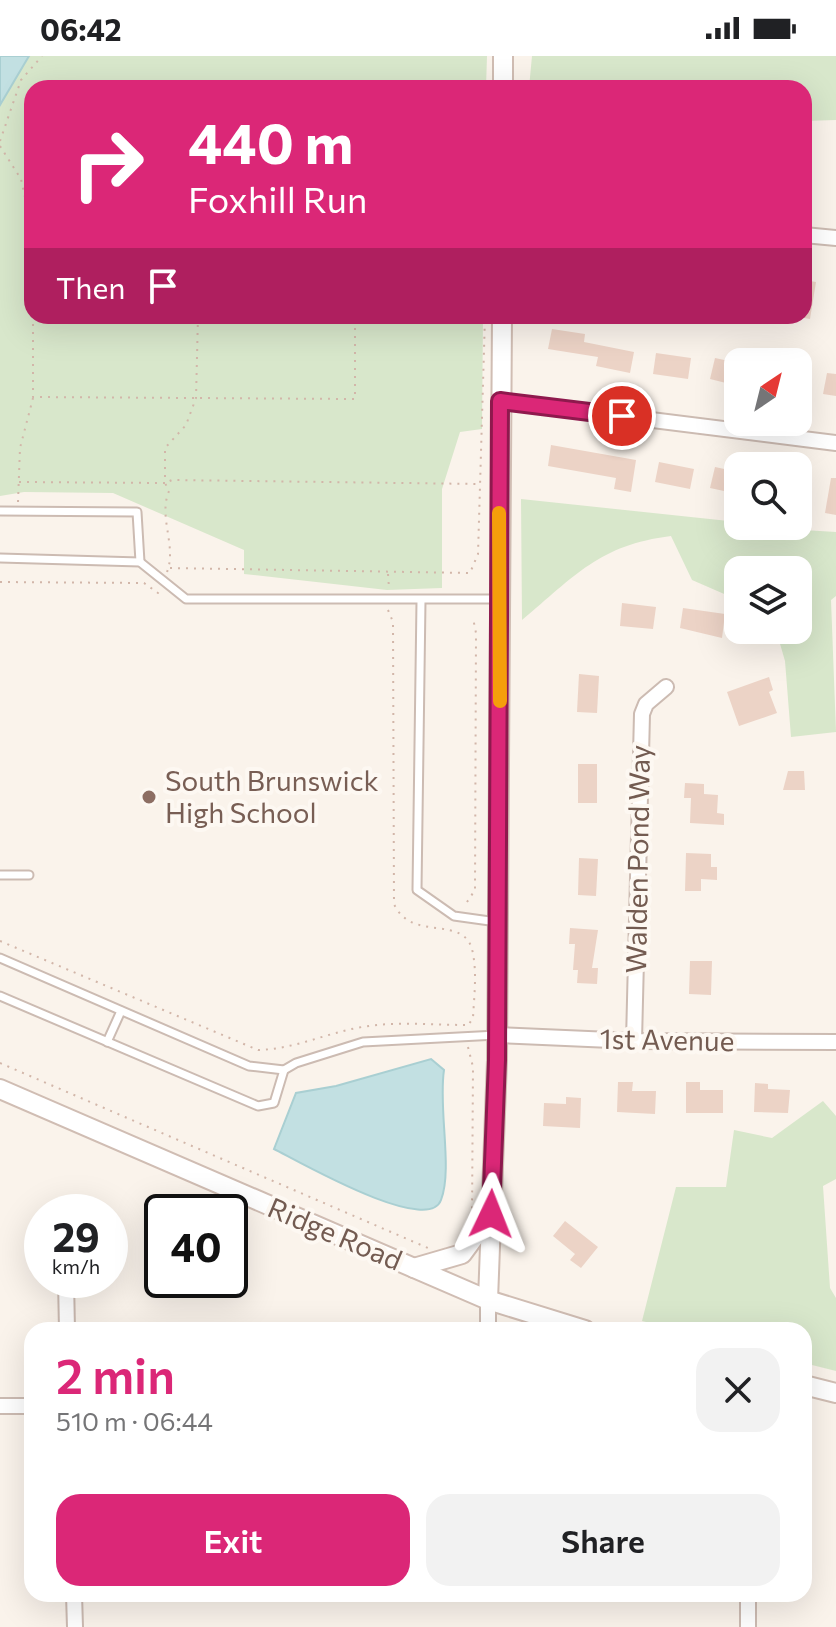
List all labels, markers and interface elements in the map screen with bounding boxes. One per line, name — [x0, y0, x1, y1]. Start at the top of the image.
text: 06:42 — [40, 10, 122, 47]
text: 440 m — [188, 107, 353, 176]
icon: right — [56, 112, 160, 216]
text: Foxhill Run — [188, 176, 367, 220]
icon: arrive — [141, 264, 185, 308]
text: Then — [56, 268, 125, 305]
north arrow — [724, 348, 812, 436]
map controls — [724, 348, 812, 644]
pin — [588, 382, 656, 450]
icon: arrive — [600, 394, 644, 438]
button: search — [724, 452, 812, 540]
button: layers — [724, 556, 812, 644]
street label: Walden Pond Way — [618, 744, 656, 974]
place label: South Brunswick High School — [165, 763, 379, 829]
marker: South Brunswick High School — [140, 788, 158, 806]
street label: 1st Avenue — [599, 1021, 735, 1057]
position arrow — [449, 1172, 533, 1256]
street label: Ridge Road — [263, 1190, 408, 1277]
speed limit sign: 40 — [144, 1194, 248, 1298]
text: 29 — [52, 1211, 100, 1260]
text: km/h — [52, 1254, 100, 1278]
text: 2 min — [56, 1345, 175, 1404]
button: close — [696, 1348, 780, 1432]
text: 510 m · 06:44 — [56, 1405, 213, 1436]
button: Exit — [56, 1494, 410, 1586]
button: Share — [426, 1494, 780, 1586]

